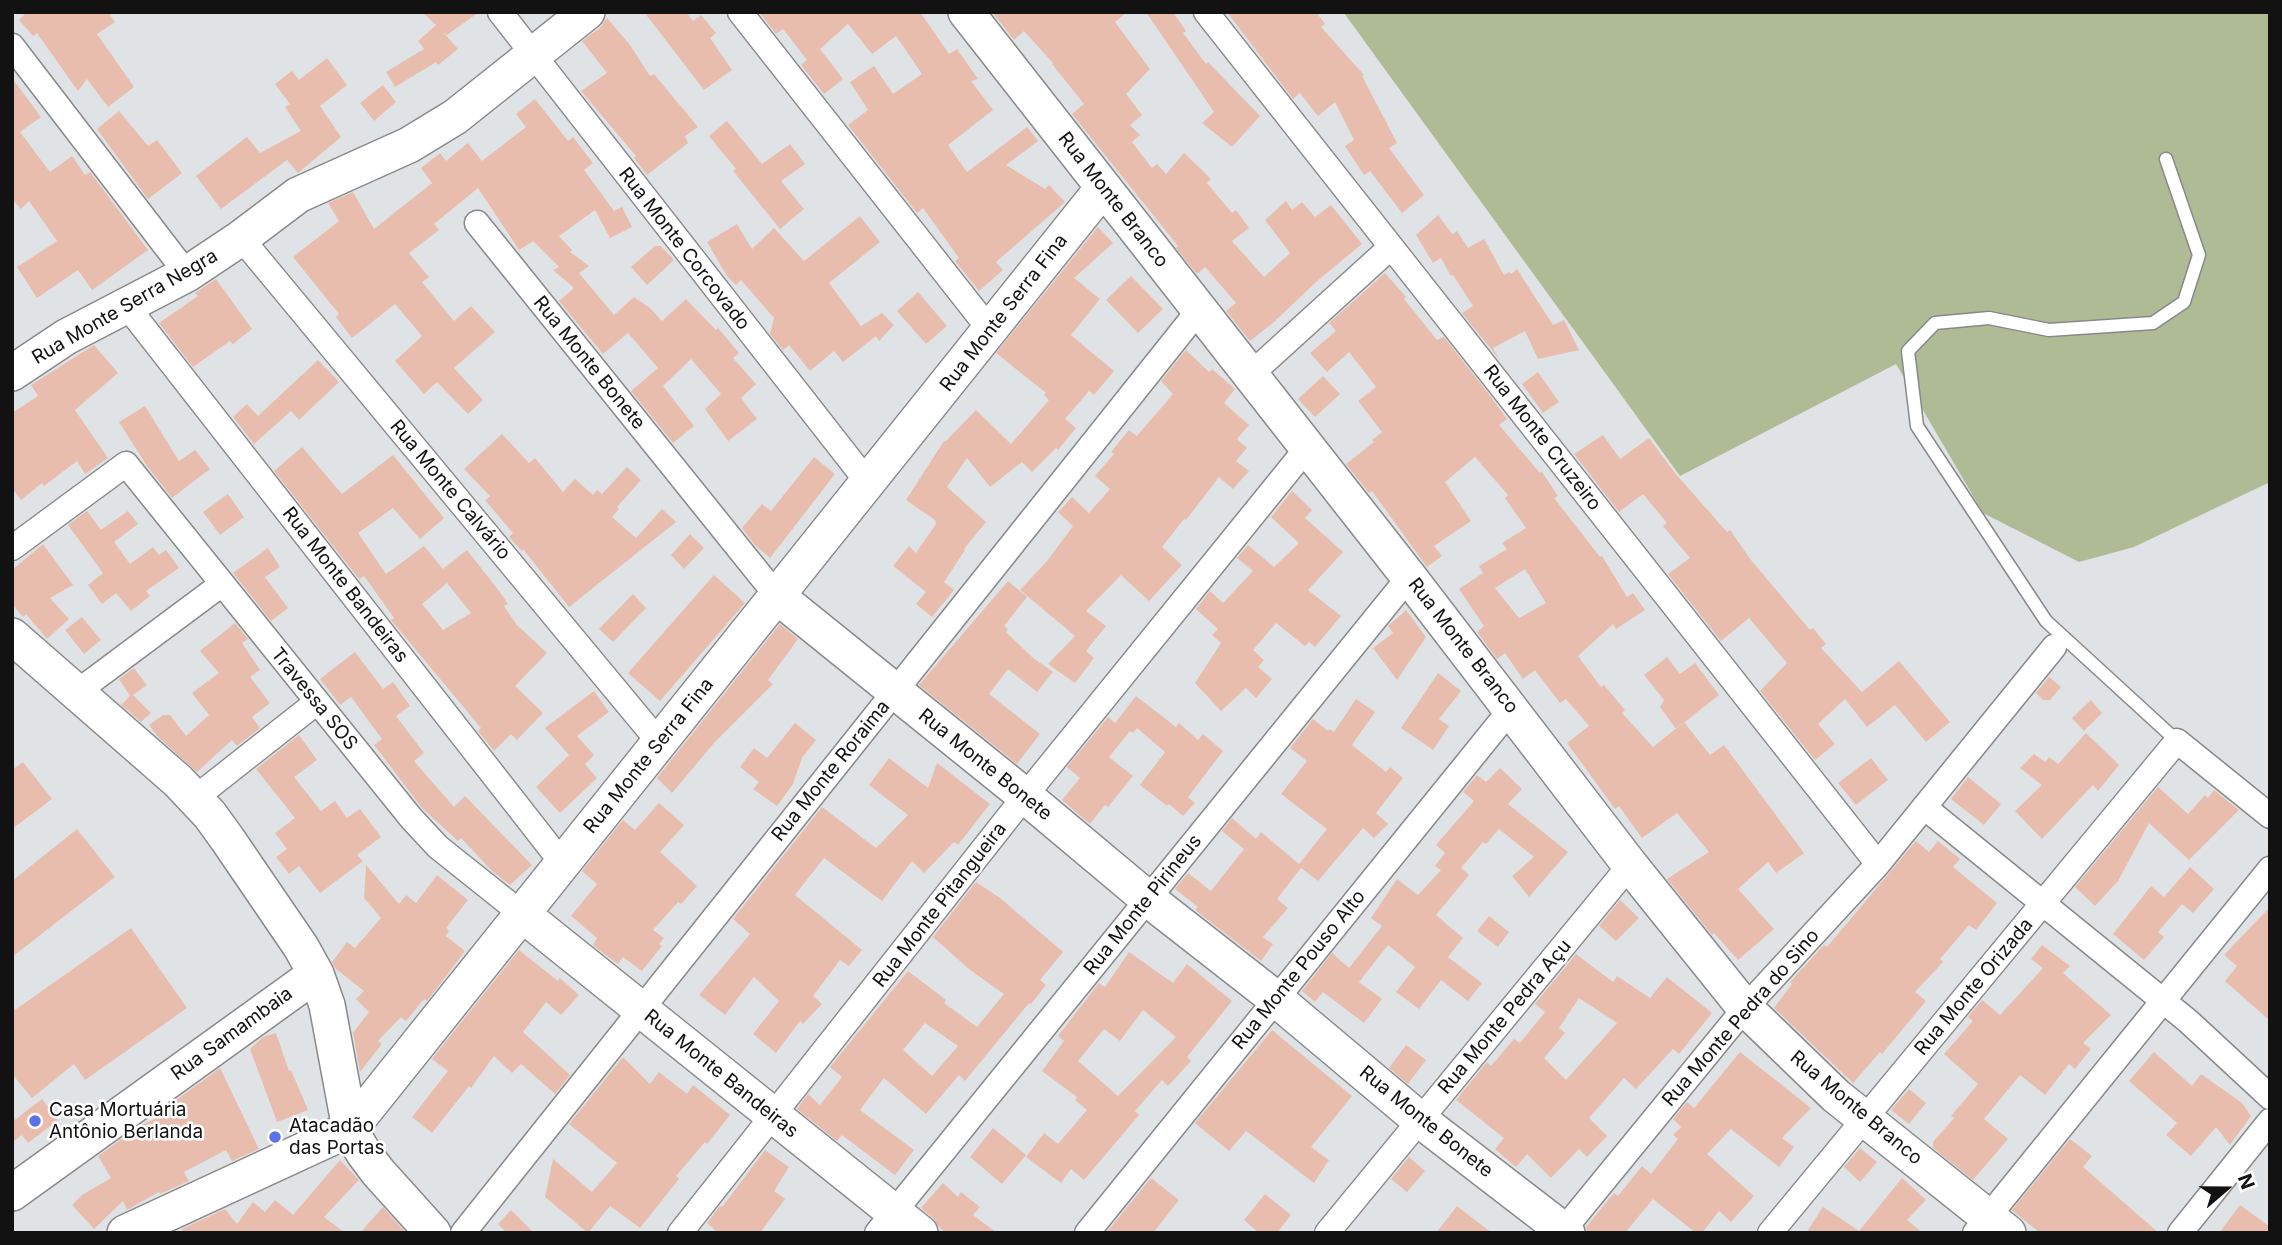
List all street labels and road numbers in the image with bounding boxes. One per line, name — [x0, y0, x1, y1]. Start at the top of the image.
street label: Rua Monte Branco — [1053, 128, 1173, 272]
street label: Rua Monte Corcovado — [613, 163, 755, 335]
street label: Rua Monte Serra Fina — [936, 230, 1072, 396]
street label: Rua Monte Serra Negra — [28, 245, 222, 369]
street label: Rua Monte Bonete — [528, 292, 650, 434]
street label: Rua Monte Cruzeiro — [1478, 361, 1606, 515]
street label: Rua Monte Calvário — [385, 415, 515, 565]
street label: Rua Monte Bandeiras — [277, 503, 413, 667]
street label: Rua Monte Branco — [1403, 574, 1523, 718]
street label: Travessa SOS — [266, 643, 362, 755]
street label: Rua Monte Serra Fina — [579, 674, 719, 838]
street label: Rua Monte Roraima — [767, 696, 895, 846]
street label: Rua Monte Bonete — [914, 704, 1056, 826]
street label: Rua Monte Pitangueira — [869, 818, 1011, 992]
street label: Rua Monte Pirineus — [1079, 830, 1207, 980]
street label: Rua Monte Pouso Alto — [1228, 886, 1370, 1054]
street label: Rua Monte Orizada — [1910, 914, 2038, 1060]
street label: Rua Monte Pedra do Sino — [1658, 925, 1824, 1111]
street label: Rua Monte Pedra Açu — [1434, 935, 1576, 1099]
street label: Rua Samambaia — [167, 982, 297, 1086]
street label: Rua Monte Bandeiras — [640, 1005, 802, 1143]
street label: Rua Monte Branco — [1785, 1046, 1927, 1170]
street label: Rua Monte Bonete — [1355, 1061, 1497, 1183]

